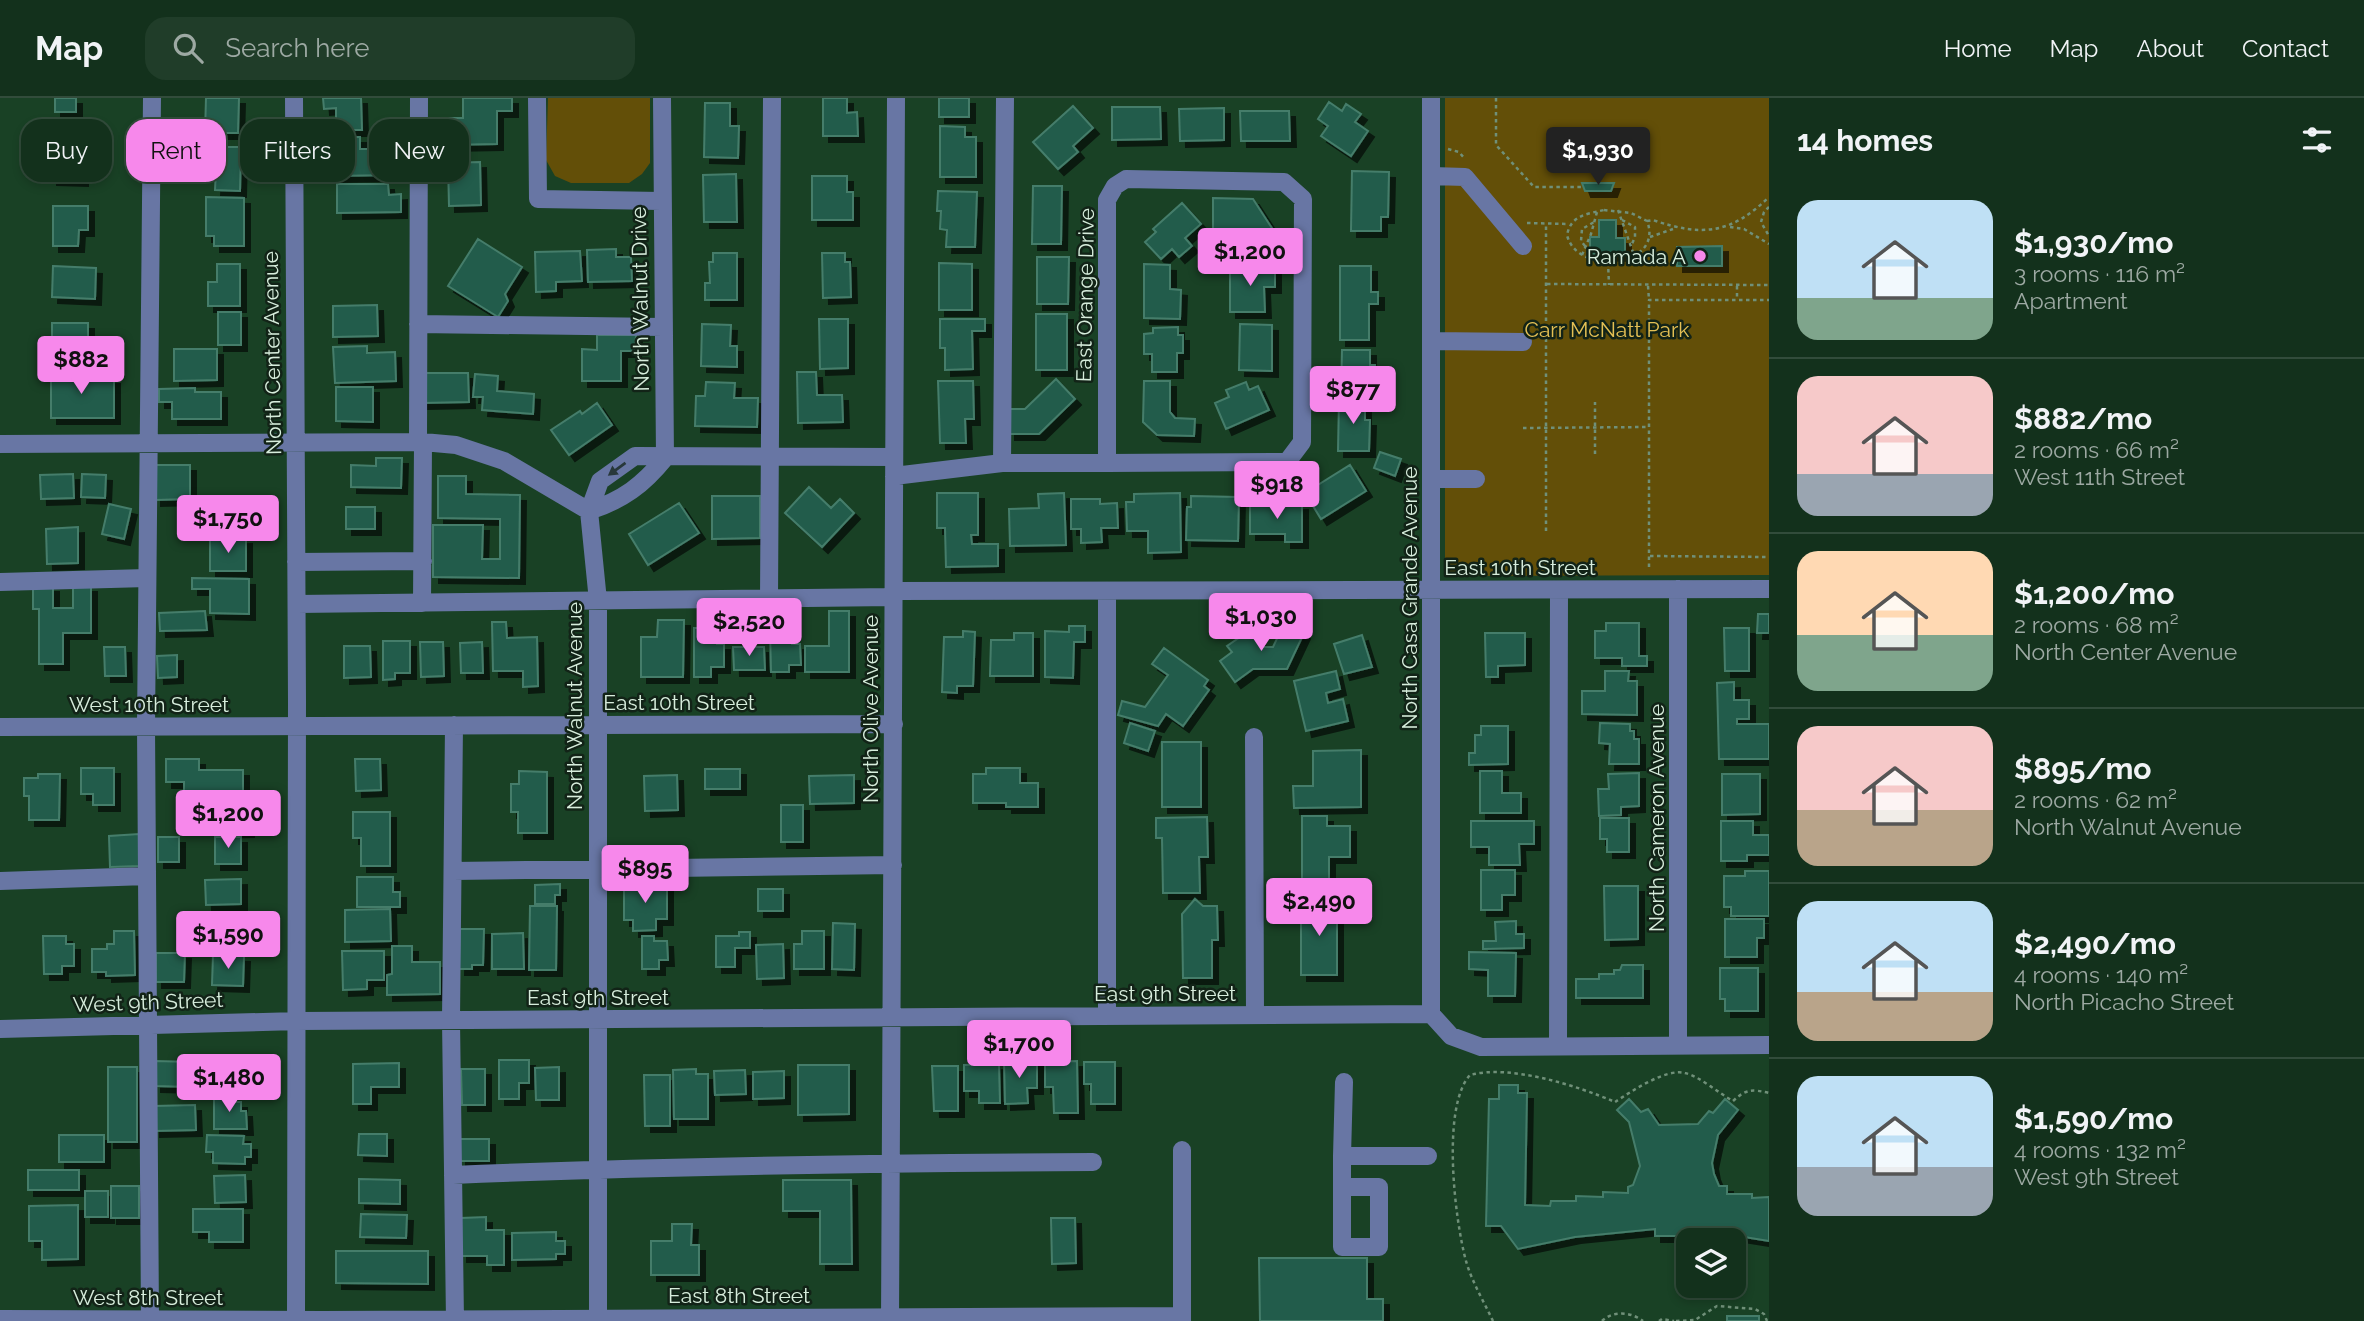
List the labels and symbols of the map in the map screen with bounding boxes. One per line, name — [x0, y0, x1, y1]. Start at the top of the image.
pin: $1,930 — [1541, 127, 1655, 187]
street label: North Walnut Drive — [626, 206, 654, 392]
street label: East Orange Drive — [1071, 208, 1099, 382]
pin: $1,200 — [1193, 228, 1307, 288]
place label: Ramada A — [1587, 244, 1686, 269]
marker: Ramada A — [1692, 248, 1708, 264]
street label: North Center Avenue — [258, 251, 286, 455]
park label: Carr McNatt Park — [1524, 317, 1690, 342]
pin: $882 — [40, 336, 122, 396]
pin: $877 — [1312, 366, 1394, 426]
one-way arrow — [608, 462, 626, 476]
pin: $918 — [1236, 462, 1318, 521]
street label: North Casa Grande Avenue — [1397, 466, 1422, 730]
pin: $1,750 — [171, 496, 285, 555]
street label: East 10th Street — [1444, 555, 1596, 580]
pin: $1,030 — [1204, 594, 1318, 653]
pin: $2,520 — [692, 598, 806, 658]
street label: North Walnut Avenue — [562, 602, 587, 810]
street label: North Olive Avenue — [858, 615, 883, 803]
street label: East 10th Street — [603, 690, 755, 715]
street label: West 10th Street — [69, 692, 229, 717]
street label: North Cameron Avenue — [1644, 704, 1669, 932]
pin: $1,200 — [171, 790, 285, 850]
pin: $895 — [604, 846, 686, 905]
pin: $2,490 — [1262, 878, 1376, 938]
pin: $1,590 — [171, 912, 285, 971]
street label: East 9th Street — [1094, 981, 1236, 1006]
street label: East 9th Street — [527, 985, 669, 1010]
street label: West 9th Street — [72, 987, 224, 1017]
pin: $1,700 — [962, 1020, 1076, 1080]
pin: $1,480 — [172, 1054, 286, 1114]
street label: East 8th Street — [668, 1283, 810, 1308]
street label: West 8th Street — [73, 1285, 223, 1310]

